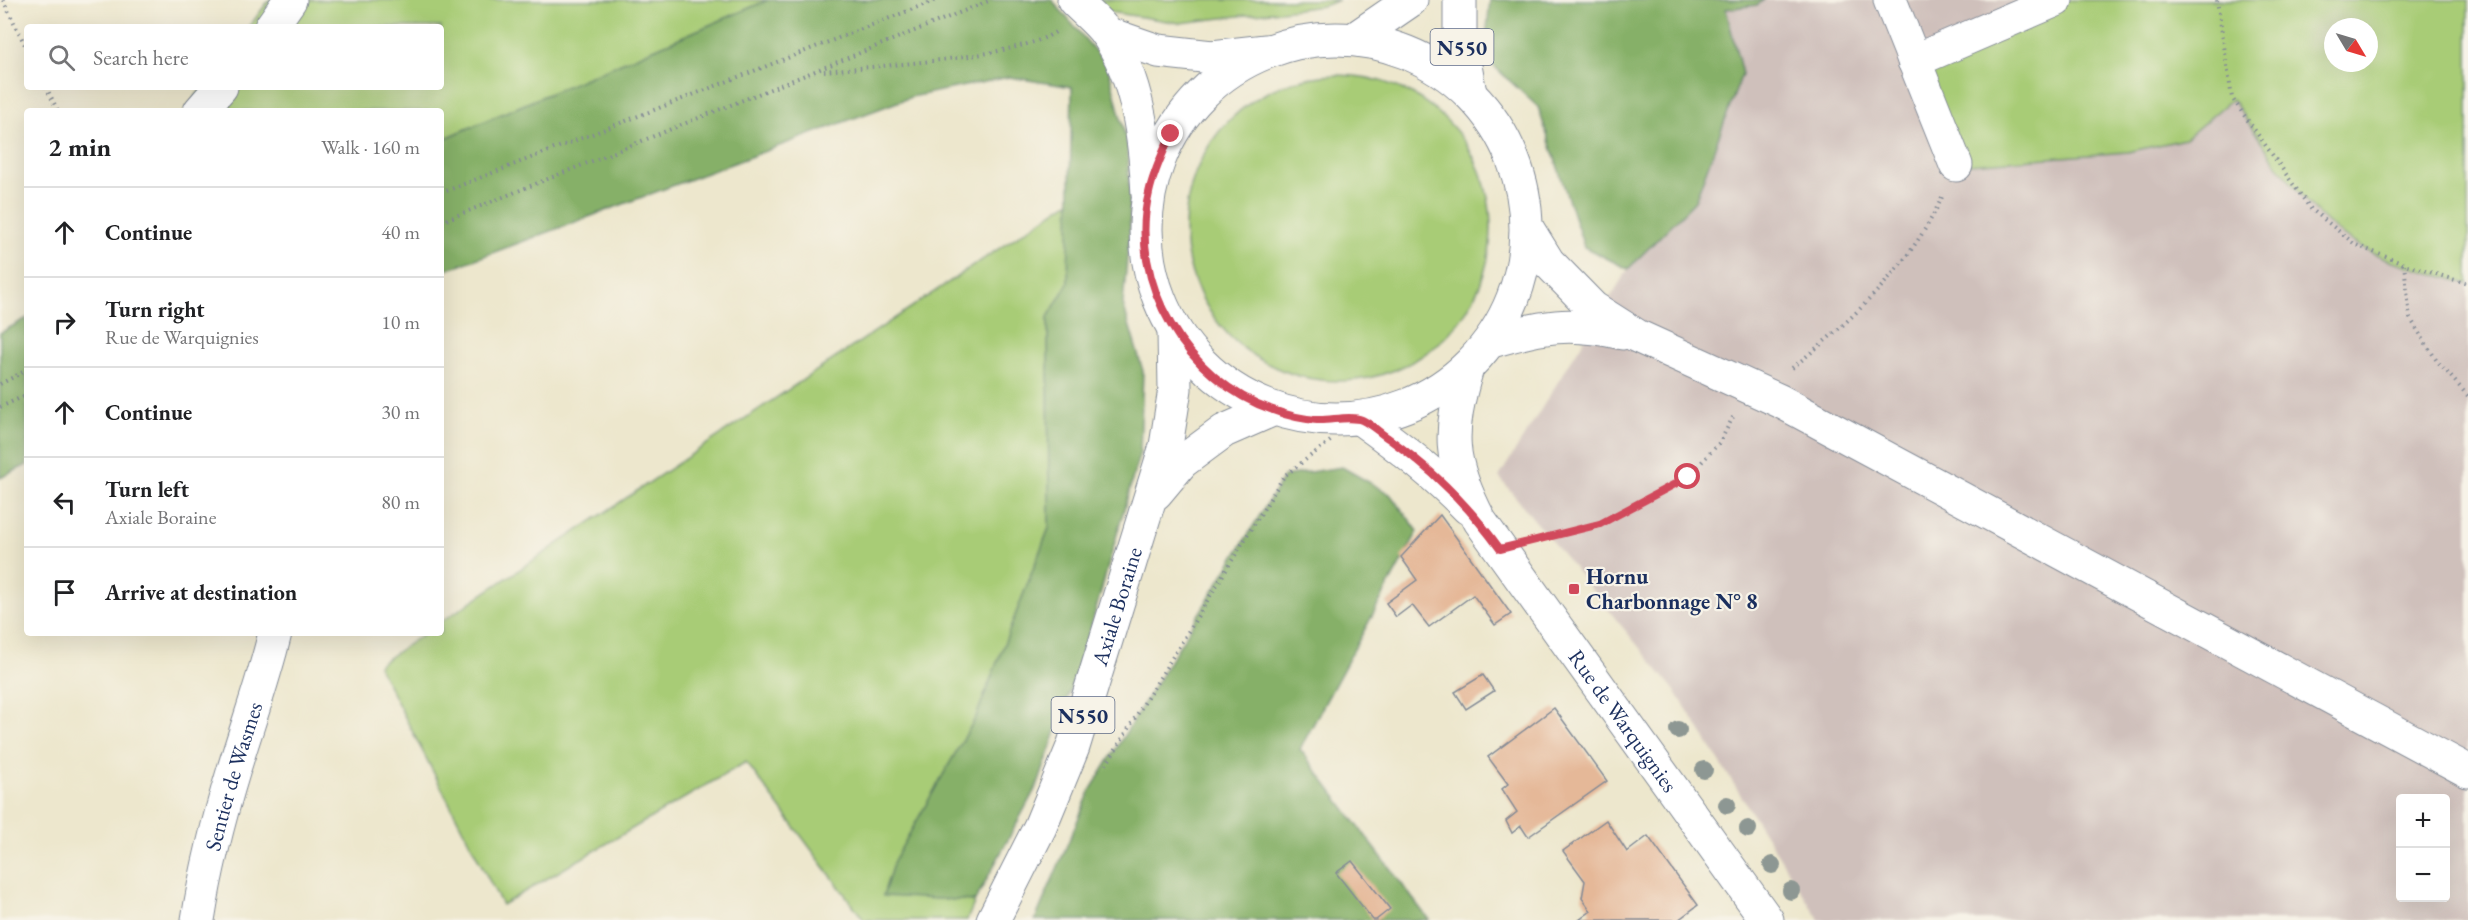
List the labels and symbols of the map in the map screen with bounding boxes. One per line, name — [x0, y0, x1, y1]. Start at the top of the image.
north arrow — [2324, 18, 2378, 72]
road number: N550 — [1430, 29, 1494, 65]
route end — [1157, 120, 1183, 146]
route start — [1674, 463, 1700, 489]
street label: Axiale Boraine — [1084, 543, 1149, 670]
place label: Hornu Charbonnage N° 8 — [1586, 562, 1758, 616]
marker: Hornu Charbonnage N° 8 — [1567, 582, 1581, 596]
street label: Rue de Warquignies — [1562, 643, 1685, 798]
road number: N550 — [1052, 697, 1114, 733]
street label: Sentier de Wasmes — [198, 698, 269, 854]

